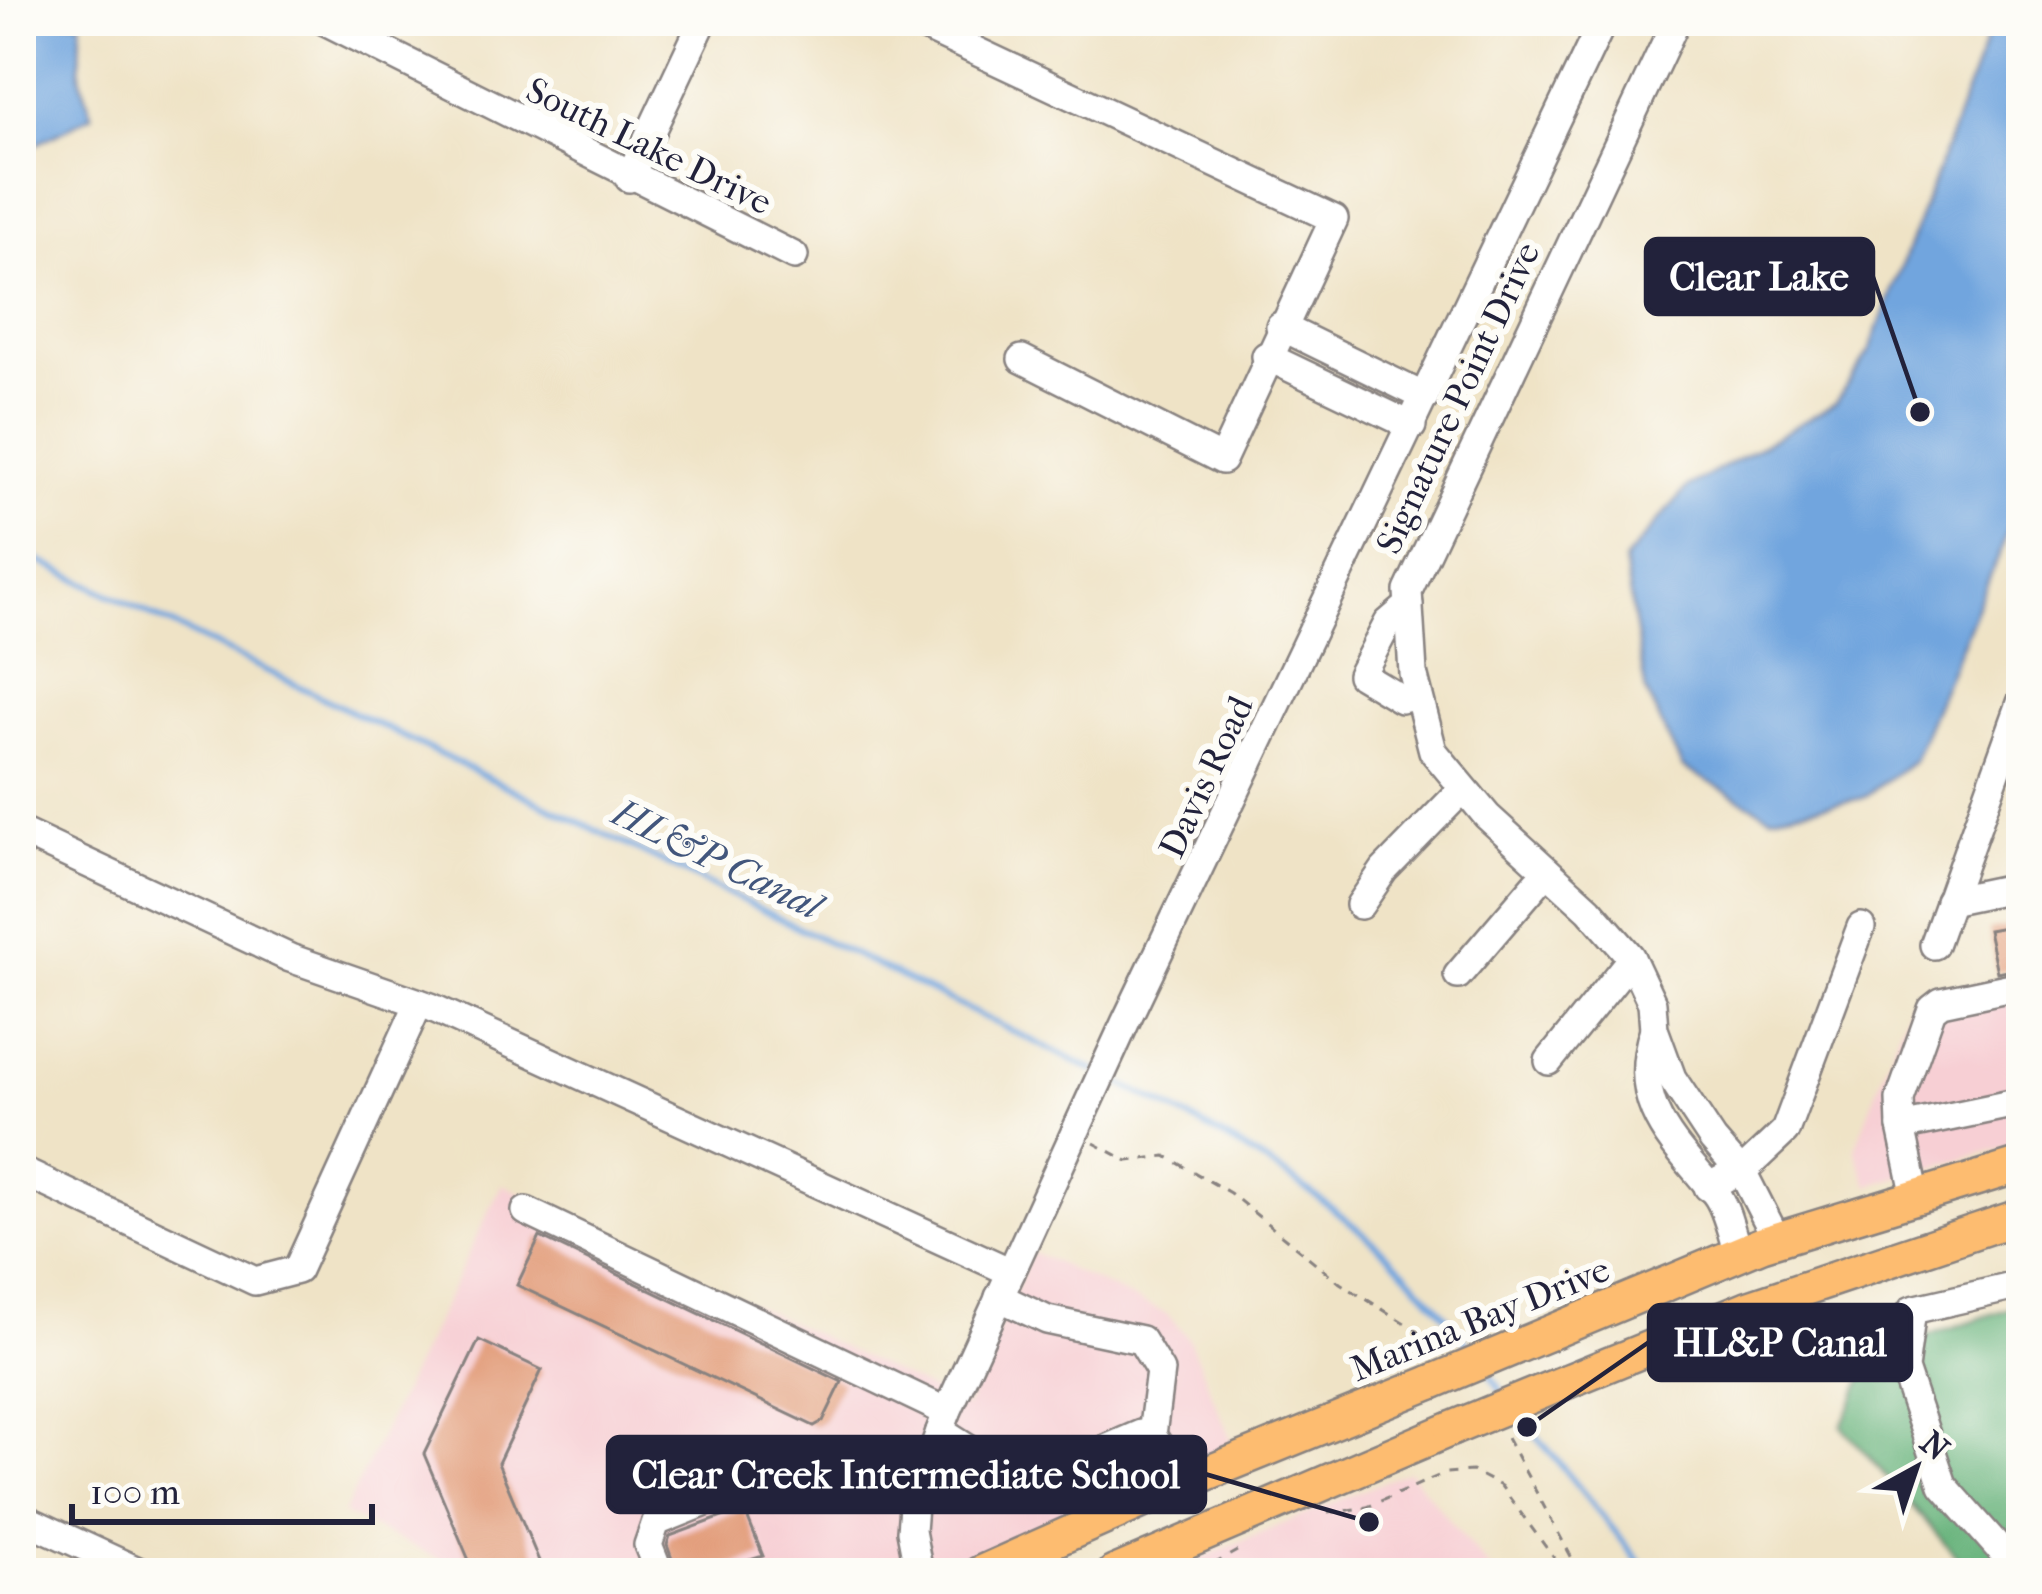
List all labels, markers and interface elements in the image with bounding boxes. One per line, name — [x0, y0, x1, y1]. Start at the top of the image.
street label: South Lake Drive — [520, 68, 778, 224]
street label: Signature Point Drive — [1367, 236, 1549, 560]
callout: Clear Lake — [1646, 239, 1873, 314]
text: Clear Lake — [1669, 254, 1849, 300]
street label: Davis Road — [1150, 689, 1262, 864]
water label: HL&P Canal — [604, 788, 833, 931]
street label: Marina Bay Drive — [1345, 1248, 1615, 1390]
callout: HL&P Canal — [1649, 1305, 1911, 1380]
text: HL&P Canal — [1673, 1320, 1887, 1366]
north arrow — [1856, 1408, 1976, 1528]
text: N — [1912, 1423, 1956, 1469]
callout: Clear Creek Intermediate School — [608, 1437, 1205, 1512]
scale bar — [72, 1450, 372, 1524]
text: Clear Creek Intermediate School — [632, 1452, 1181, 1498]
text: 100 m — [90, 1471, 180, 1513]

